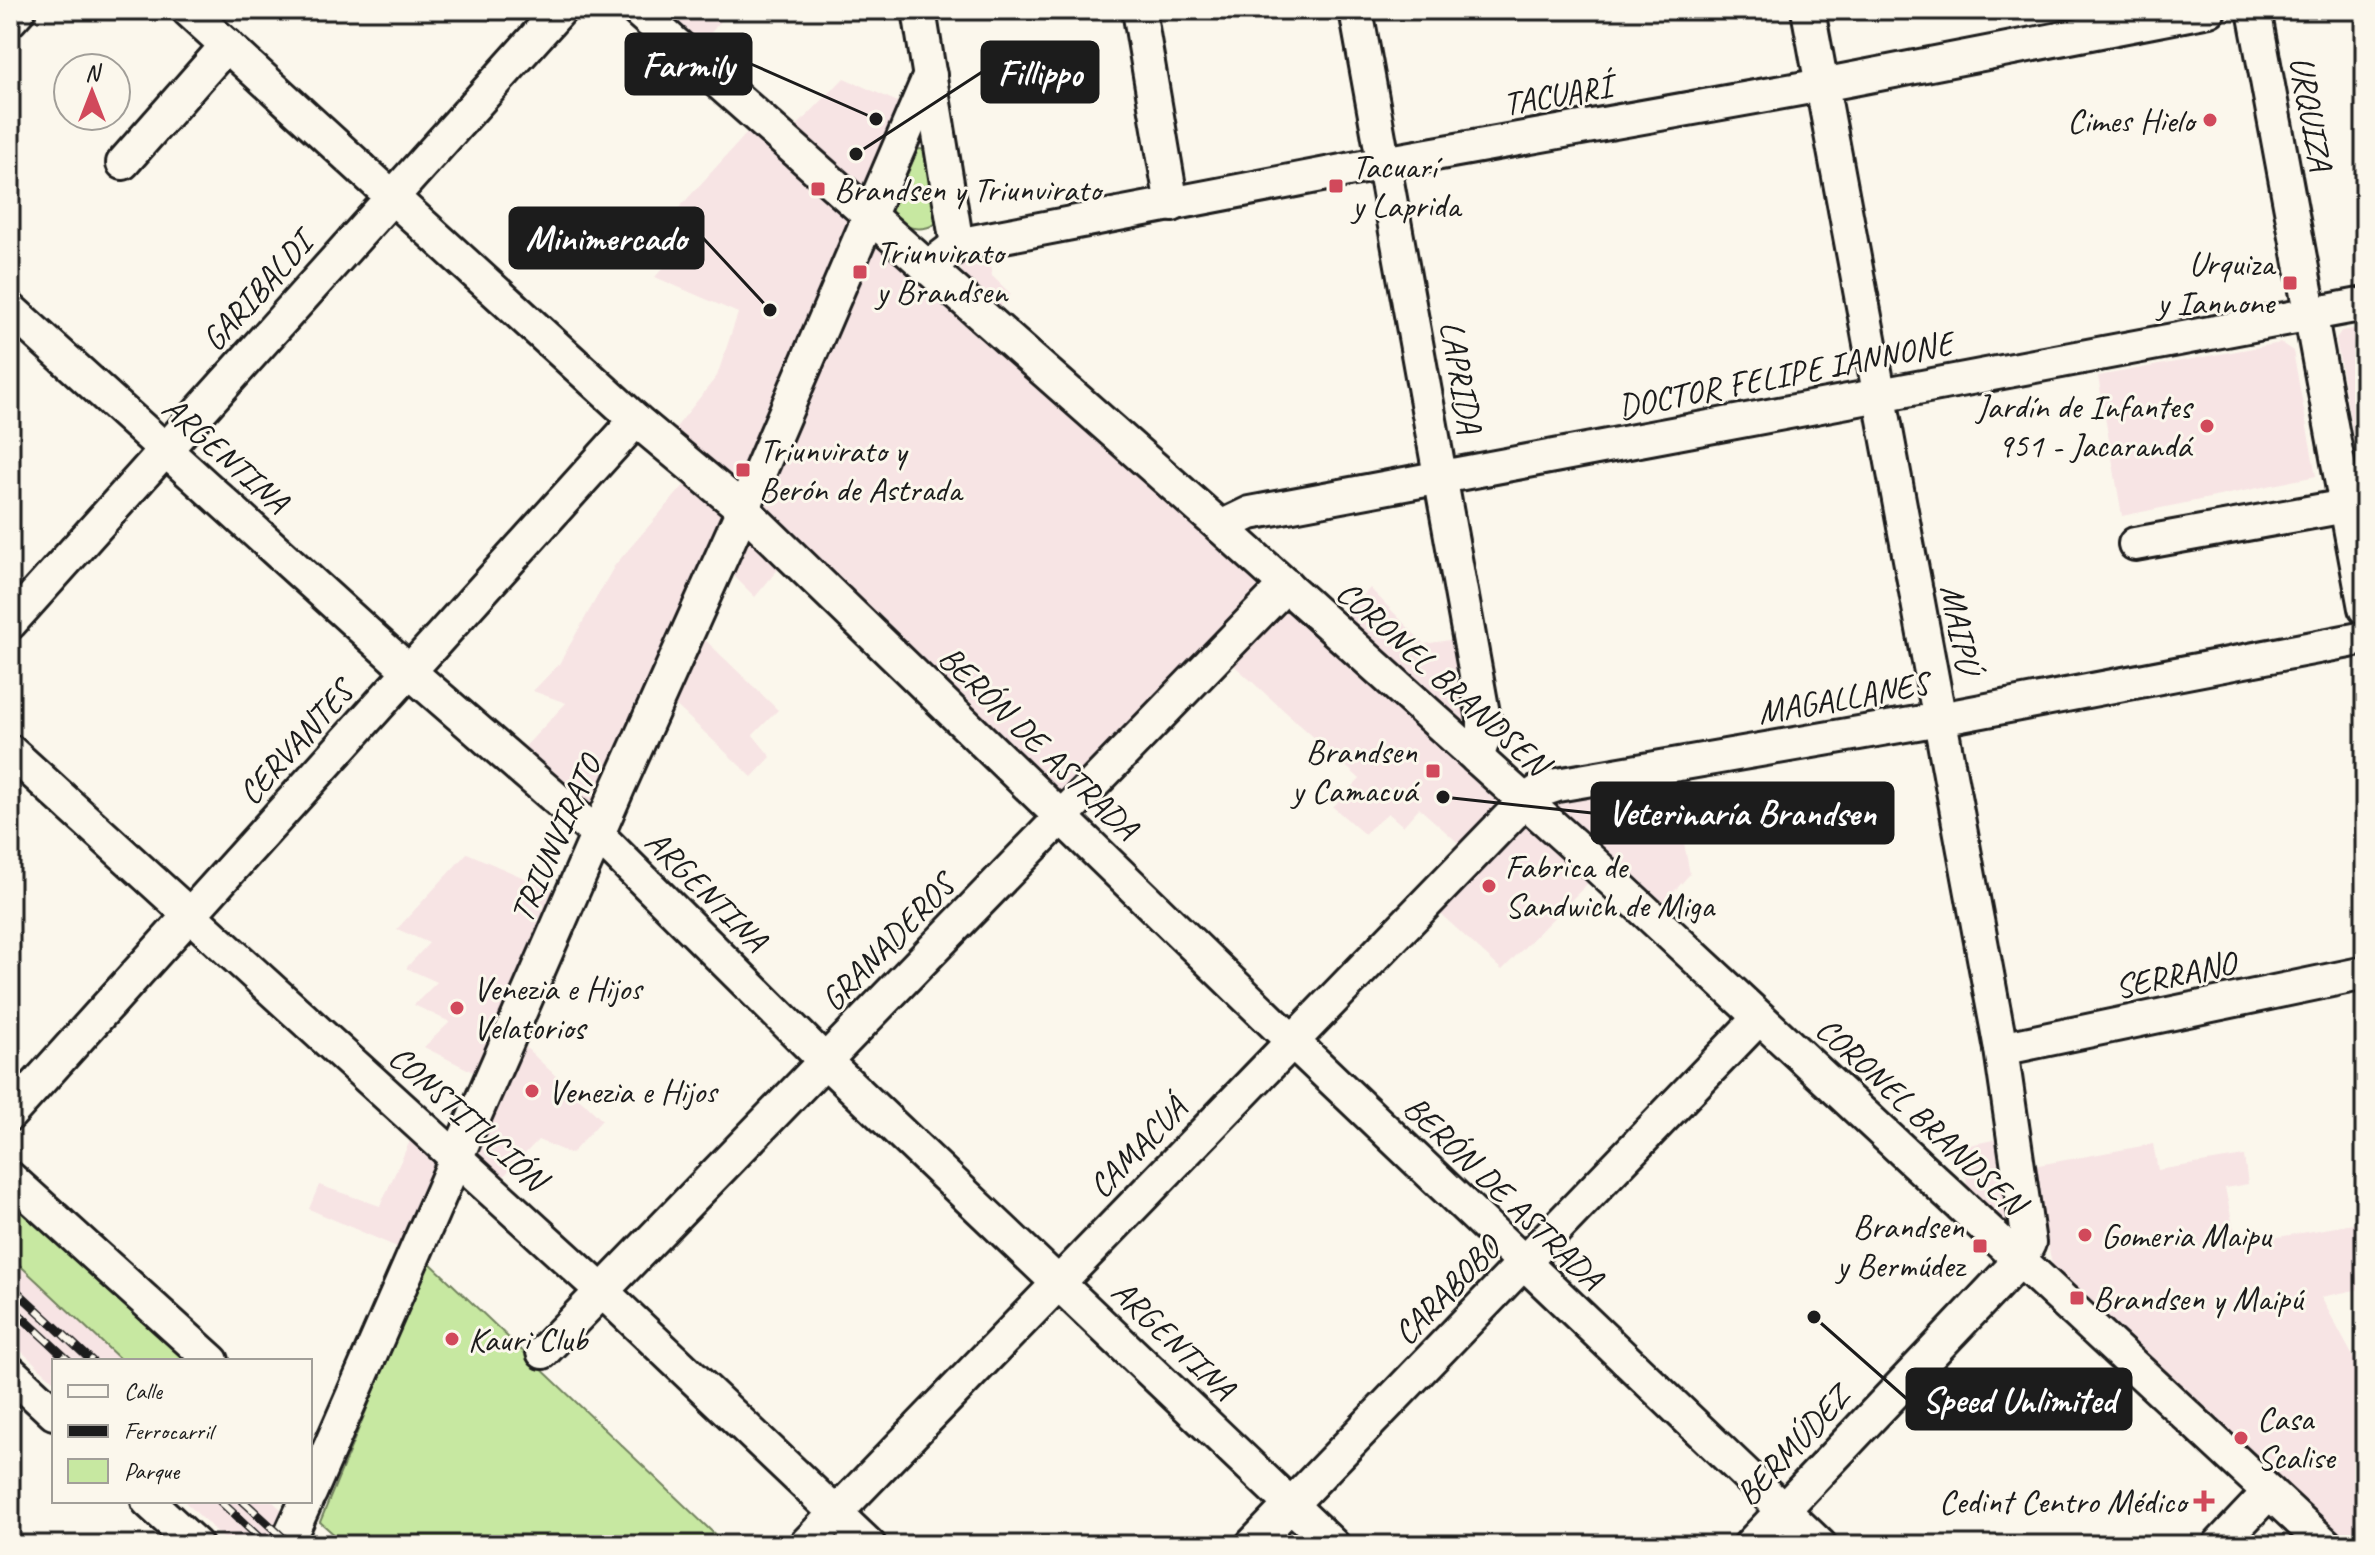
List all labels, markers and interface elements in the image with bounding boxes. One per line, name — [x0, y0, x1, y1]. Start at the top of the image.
callout: Farmily — [626, 34, 751, 94]
text: Farmily — [642, 42, 738, 88]
callout: Fillippo — [982, 42, 1098, 102]
text: Fillippo — [998, 50, 1085, 96]
north arrow — [52, 52, 132, 132]
street label: URQUIZA — [2280, 53, 2343, 175]
text: N — [85, 59, 102, 87]
street label: TACUARÍ — [1500, 63, 1622, 125]
place label: Cimes Hielo — [2067, 99, 2198, 142]
marker: Cimes Hielo — [2201, 111, 2219, 129]
place label: Tacuarí y Laprida — [1350, 145, 1463, 227]
place label: Brandsen y Triunvirato — [834, 168, 1105, 211]
marker: Tacuarí y Laprida — [1327, 177, 1345, 195]
marker: Brandsen y Triunvirato — [809, 180, 827, 198]
callout: Minimercado — [510, 208, 703, 268]
text: Minimercado — [526, 215, 689, 261]
street label: GARIBALDI — [192, 218, 326, 360]
place label: Triunvirato y Brandsen — [874, 231, 1009, 313]
place label: Urquiza y Iannone — [2155, 242, 2277, 324]
marker: Triunvirato y Brandsen — [851, 263, 869, 281]
marker: Urquiza y Iannone — [2281, 274, 2299, 292]
street label: LAPRIDA — [1431, 318, 1493, 437]
street label: DOCTOR FELIPE IANNONE — [1614, 320, 1960, 428]
place label: Jardín de Infantes 951 - Jacarandá — [1974, 385, 2194, 467]
street label: ARGENTINA — [154, 386, 299, 524]
marker: Jardín de Infantes 951 - Jacarandá — [2198, 417, 2216, 435]
place label: Triunvirato y Berón de Astrada — [759, 429, 964, 511]
marker: Triunvirato y Berón de Astrada — [734, 461, 752, 479]
street label: CORONEL BRANDSEN — [1328, 571, 1562, 788]
street label: MAIPÚ — [1931, 581, 1991, 682]
street label: BERÓN DE ASTRADA — [930, 636, 1149, 850]
street label: MAGALLANES — [1754, 661, 1936, 734]
street label: CERVANTES — [228, 668, 365, 813]
place label: Brandsen y Camacuá — [1290, 730, 1420, 812]
street label: TRIUNVIRATO — [500, 746, 613, 929]
marker: Brandsen y Camacuá — [1424, 762, 1442, 780]
callout: Veterinaría Brandsen — [1592, 783, 1893, 843]
text: Veterinaría Brandsen — [1608, 790, 1878, 836]
street label: ARGENTINA — [637, 820, 778, 962]
place label: Fabrica de Sandwich de Miga — [1505, 845, 1716, 927]
street label: GRANADEROS — [811, 861, 967, 1020]
marker: Fabrica de Sandwich de Miga — [1480, 877, 1498, 895]
street label: SERRANO — [2111, 940, 2242, 1008]
place label: Venezia e Hijos Velatorios — [473, 967, 644, 1049]
marker: Venezia e Hijos Velatorios — [448, 999, 466, 1017]
street label: CORONEL BRANDSEN — [1807, 1007, 2038, 1227]
street label: CONSTITUCIÓN — [380, 1035, 559, 1203]
place label: Venezia e Hijos — [548, 1070, 719, 1113]
marker: Venezia e Hijos — [523, 1082, 541, 1100]
street label: CAMACUÁ — [1079, 1085, 1199, 1207]
street label: BERÓN DE ASTRADA — [1395, 1086, 1614, 1300]
place label: Brandsen y Bermúdez — [1834, 1205, 1967, 1287]
place label: Gomeria Maipu — [2101, 1214, 2273, 1257]
street label: CARABOBO — [1384, 1224, 1512, 1354]
marker: Gomeria Maipu — [2076, 1226, 2094, 1244]
marker: Brandsen y Bermúdez — [1971, 1237, 1989, 1255]
street label: ARGENTINA — [1103, 1270, 1246, 1410]
place label: Brandsen y Maipú — [2093, 1277, 2305, 1320]
marker: Brandsen y Maipú — [2068, 1289, 2086, 1307]
place label: Kauri Club — [468, 1318, 590, 1361]
marker: Kauri Club — [443, 1330, 461, 1348]
legend — [52, 1359, 312, 1503]
callout: Speed Unlimited — [1907, 1369, 2131, 1429]
street label: BERMÚDEZ — [1726, 1373, 1862, 1514]
text: Calle — [124, 1376, 164, 1406]
text: Speed Unlimited — [1922, 1377, 2121, 1423]
place label: Casa Scalise — [2257, 1397, 2336, 1479]
text: Ferrocarril — [124, 1416, 217, 1446]
marker: Casa Scalise — [2232, 1429, 2250, 1447]
text: Parque — [124, 1456, 181, 1486]
place label: Cedint Centro Médico — [1939, 1480, 2190, 1523]
marker: Cedint Centro Médico — [2193, 1490, 2215, 1512]

